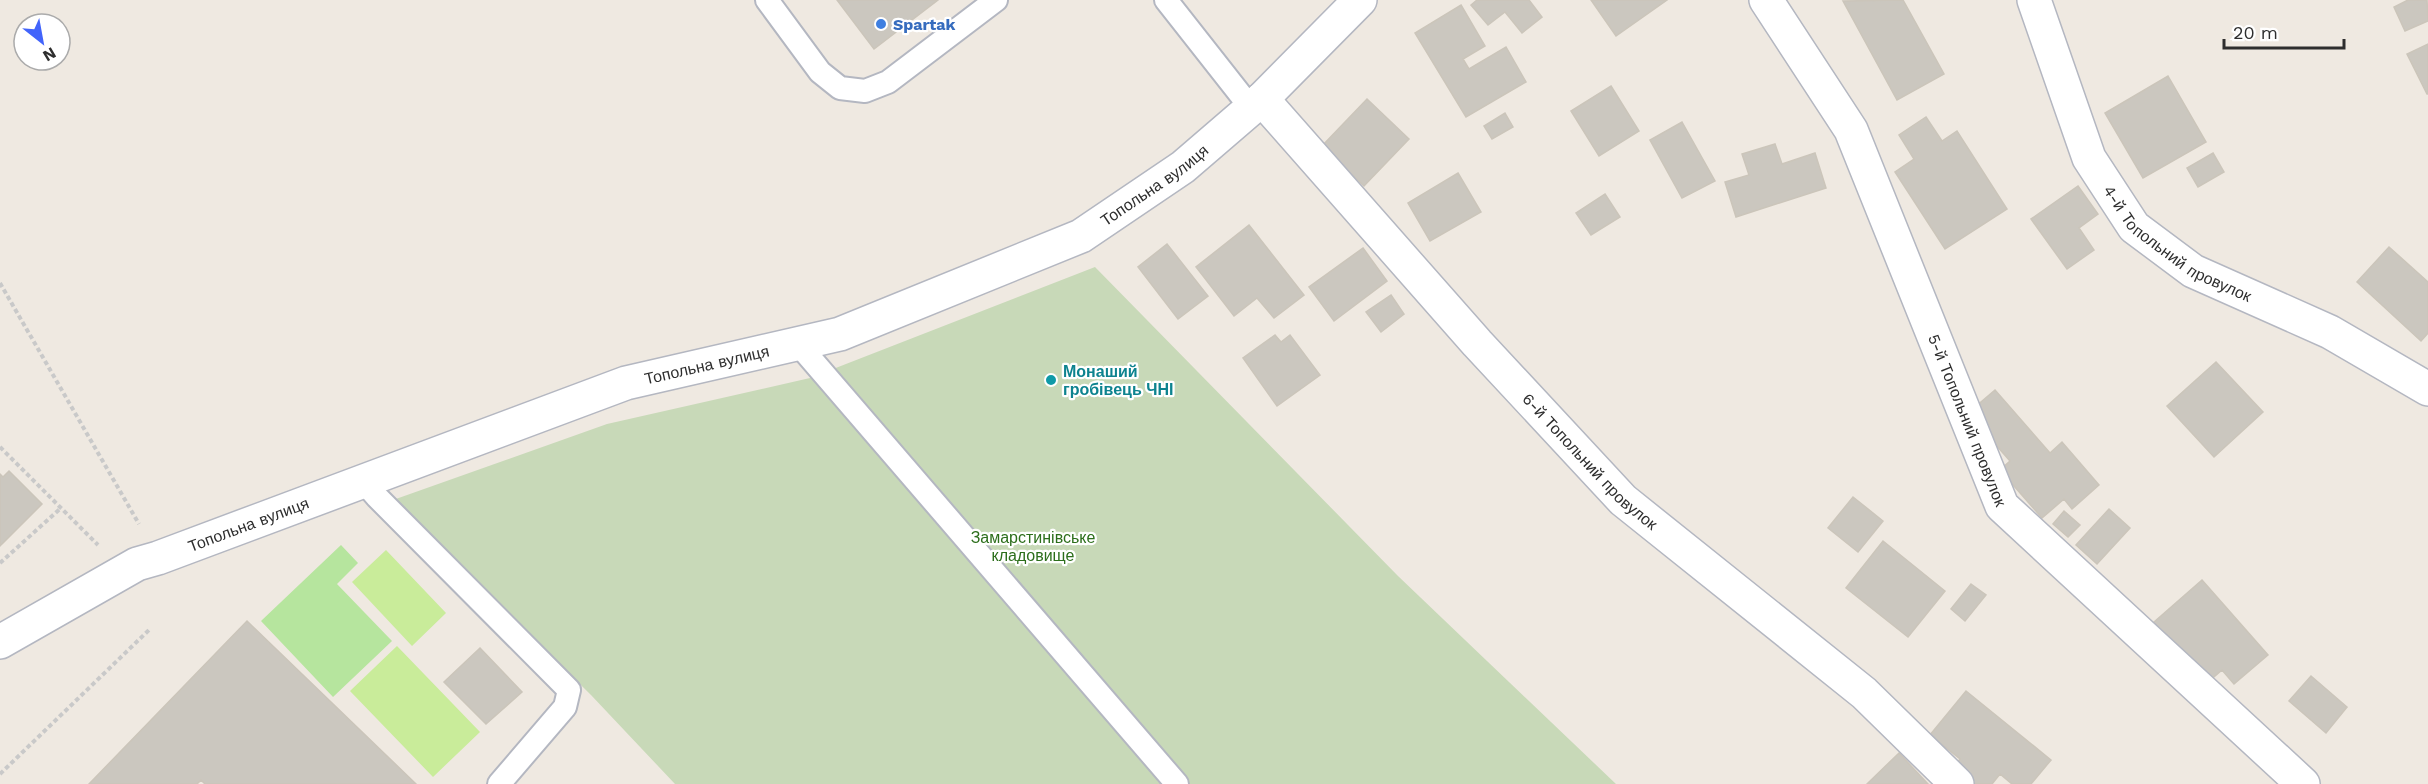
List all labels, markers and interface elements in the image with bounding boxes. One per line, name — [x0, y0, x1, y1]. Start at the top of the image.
north arrow — [12, 12, 72, 72]
scale bar — [2224, 12, 2344, 50]
place label: Spartak — [893, 15, 956, 34]
marker: Spartak — [874, 17, 888, 31]
text: 20 m — [2233, 22, 2278, 43]
text: N — [39, 43, 59, 66]
street label: Топольна вулиця — [1097, 140, 1212, 230]
street label: 4-й Топольний провулок — [2100, 182, 2255, 306]
street label: 5-й Топольний провулок — [1924, 331, 2011, 510]
street label: Топольна вулиця — [643, 341, 771, 388]
place label: Монаший гробівець ЧНІ — [1063, 362, 1174, 399]
marker: Монаший гробівець ЧНІ — [1044, 373, 1058, 387]
street label: 6-й Топольний провулок — [1519, 389, 1662, 534]
street label: Топольна вулиця — [185, 493, 311, 555]
park label: Замарстинівське кладовище — [971, 528, 1095, 565]

